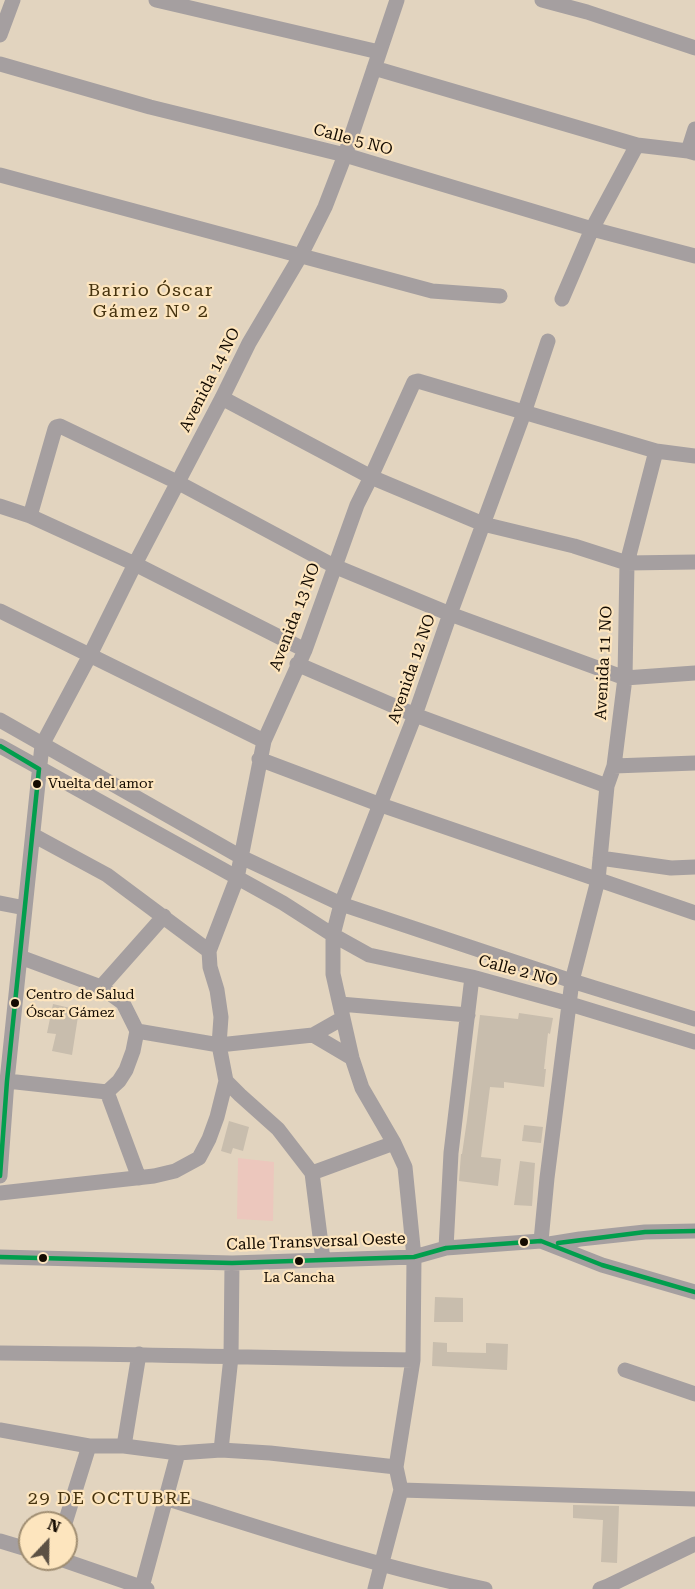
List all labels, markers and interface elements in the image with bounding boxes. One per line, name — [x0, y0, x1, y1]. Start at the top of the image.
street label: Calle 5 NO — [311, 120, 395, 160]
district label: Barrio Óscar Gámez Nº 2 — [88, 280, 214, 322]
street label: Avenida 14 NO — [175, 325, 245, 435]
street label: Avenida 13 NO — [266, 560, 324, 674]
street label: Avenida 11 NO — [591, 605, 617, 721]
street label: Avenida 12 NO — [384, 612, 440, 726]
place label: Vuelta del amor — [48, 776, 153, 792]
marker: Vuelta del amor — [31, 778, 43, 790]
street label: Calle 2 NO — [476, 951, 560, 991]
place label: Centro de Salud Óscar Gámez — [26, 987, 134, 1020]
marker: Centro de Salud Óscar Gámez — [9, 997, 21, 1009]
street label: Calle Transversal Oeste — [226, 1229, 406, 1255]
unlabelled marker — [518, 1236, 530, 1248]
unlabelled marker — [37, 1252, 49, 1264]
marker: La Cancha — [293, 1255, 305, 1267]
place label: La Cancha — [263, 1270, 335, 1286]
district label: 29 DE OCTUBRE — [28, 1488, 192, 1510]
north arrow — [18, 1511, 78, 1571]
text: N — [45, 1515, 63, 1537]

